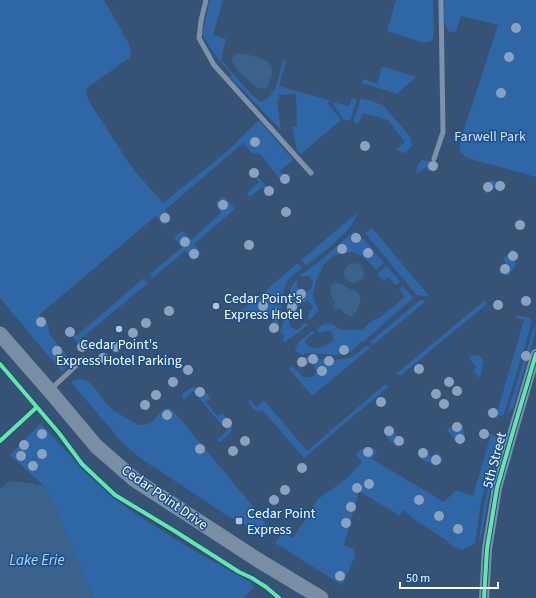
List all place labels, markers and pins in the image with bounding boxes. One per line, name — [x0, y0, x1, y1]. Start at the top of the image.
place label: Cedar Point's Express Hotel — [224, 289, 303, 325]
marker: Cedar Point's Express Hotel — [211, 301, 221, 311]
marker: Cedar Point's Express Hotel Parking — [114, 324, 124, 334]
place label: Cedar Point's Express Hotel Parking — [56, 335, 182, 371]
place label: Cedar Point Express — [247, 504, 316, 540]
marker: Cedar Point Express — [234, 516, 244, 526]

